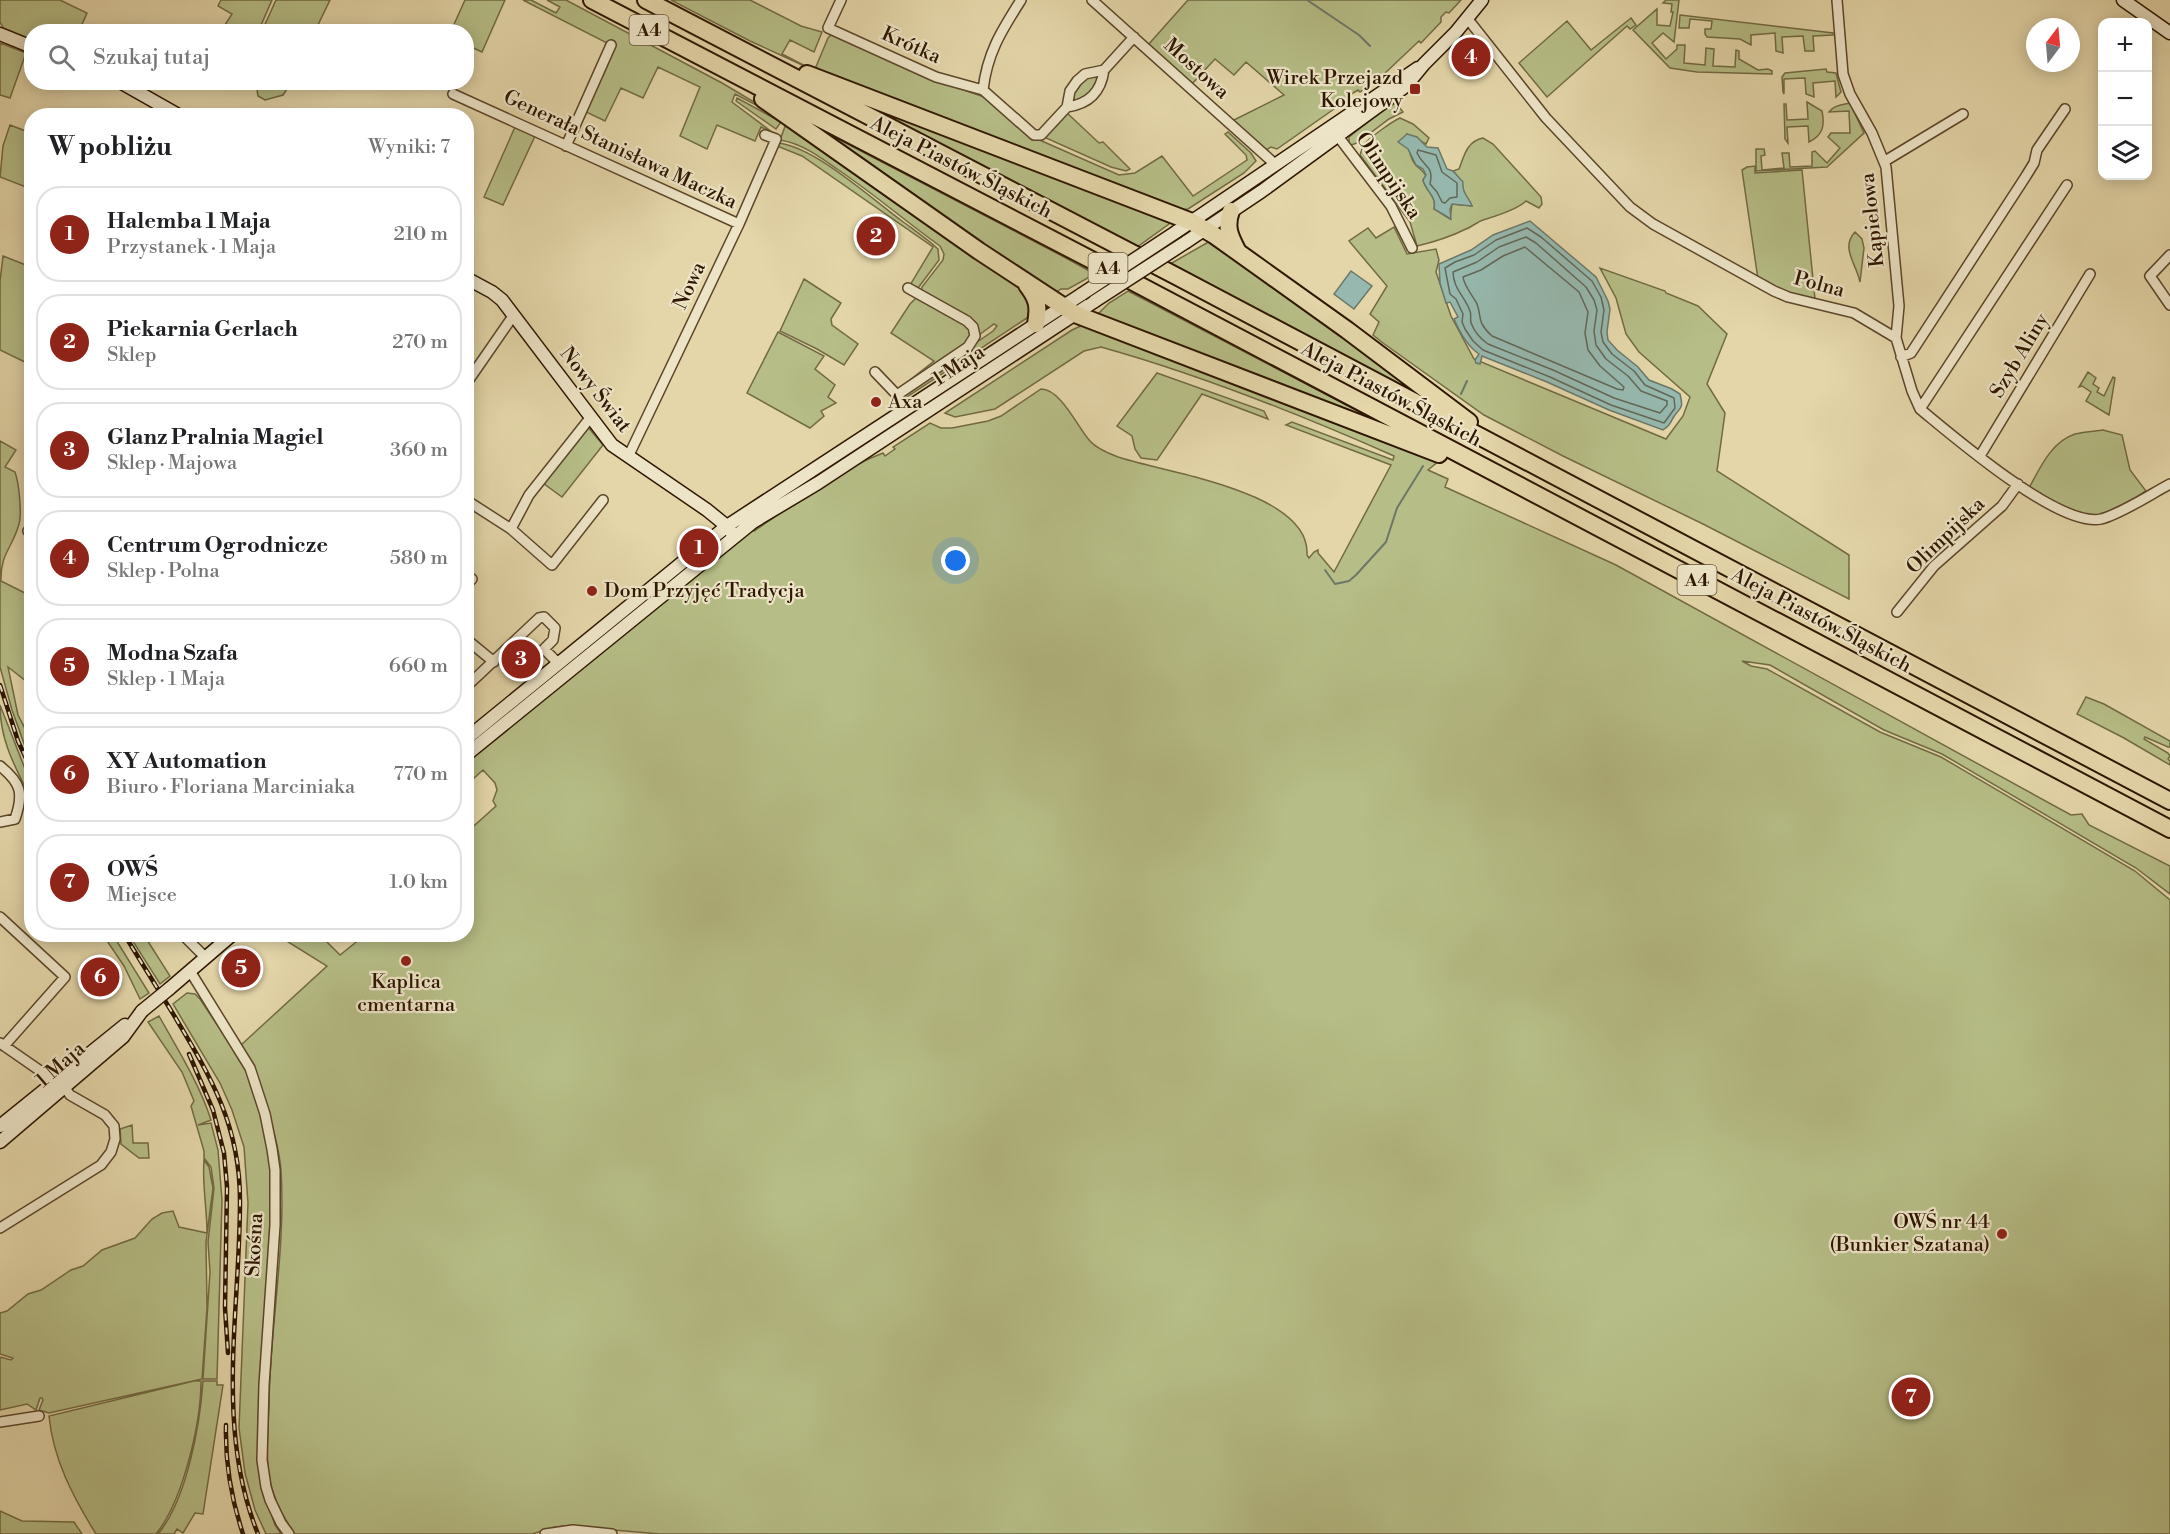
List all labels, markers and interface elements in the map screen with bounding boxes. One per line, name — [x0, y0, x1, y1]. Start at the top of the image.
road number: A4 — [630, 15, 668, 45]
north arrow — [2026, 18, 2080, 72]
map controls — [2098, 18, 2152, 180]
button: + — [2098, 18, 2152, 72]
street label: Krótka — [877, 22, 945, 70]
search box — [24, 24, 474, 90]
street label: Mostowa — [1158, 33, 1235, 106]
pin: 4 — [1452, 34, 1490, 80]
icon: search — [45, 41, 78, 74]
text: Szukaj tutaj — [93, 44, 210, 71]
place label: Wirek Przejazd Kolejowy — [1265, 66, 1404, 114]
button: − — [2098, 72, 2152, 126]
marker: Wirek Przejazd Kolejowy — [1408, 82, 1422, 96]
street label: Generała Stanisława Maczka — [499, 85, 742, 216]
street label: Aleja Piastów Śląskich — [865, 110, 1057, 225]
button: layers — [2098, 126, 2152, 180]
street label: Olimpijska — [1350, 128, 1427, 225]
text: W pobliżu — [48, 131, 172, 163]
text: Wyniki: 7 — [368, 135, 450, 160]
street label: Kąpielowa — [1856, 171, 1890, 268]
text: Halemba 1 Maja — [107, 208, 271, 235]
pin: 2 — [856, 214, 896, 258]
text: 1 — [65, 222, 74, 247]
text: 210 m — [393, 222, 448, 247]
text: Przystanek · 1 Maja — [107, 235, 276, 260]
road number: A4 — [1088, 253, 1128, 283]
street label: Nowa — [668, 257, 712, 314]
street label: Polna — [1791, 266, 1848, 304]
street label: Szyb Aliny — [1985, 309, 2055, 403]
text: Piekarnia Gerlach — [107, 316, 298, 343]
text: 2 — [63, 330, 76, 355]
text: 270 m — [392, 330, 448, 355]
street label: Aleja Piastów Śląskich — [1296, 336, 1486, 453]
street label: 1 Maja — [928, 339, 990, 392]
street label: Nowy Świat — [554, 342, 637, 438]
text: Sklep — [107, 343, 157, 368]
place label: Axa — [887, 390, 923, 415]
marker: Axa — [869, 395, 883, 409]
text: Glanz Pralnia Magiel — [107, 424, 324, 451]
text: 3 — [63, 438, 76, 463]
text: 360 m — [390, 438, 448, 463]
text: Sklep · Majowa — [107, 451, 237, 476]
street label: Olimpijska — [1901, 492, 1991, 580]
pin: 1 — [680, 526, 718, 570]
text: Centrum Ogrodnicze — [107, 532, 328, 559]
text: 4 — [63, 546, 76, 571]
text: 580 m — [390, 546, 448, 571]
your location — [941, 546, 970, 575]
text: Sklep · Polna — [107, 559, 220, 584]
street label: Aleja Piastów Śląskich — [1726, 562, 1916, 679]
road number: A4 — [1678, 565, 1716, 595]
place label: Dom Przyjęć Tradycja — [604, 579, 805, 604]
marker: Dom Przyjęć Tradycja — [585, 584, 599, 598]
pin: 3 — [502, 636, 540, 682]
text: Modna Szafa — [107, 640, 238, 667]
text: 5 — [63, 654, 76, 679]
text: 660 m — [389, 654, 448, 679]
text: Sklep · 1 Maja — [107, 667, 225, 692]
text: XY Automation — [107, 748, 267, 775]
text: 6 — [63, 762, 76, 787]
text: 770 m — [393, 762, 448, 787]
text: Biuro · Floriana Marciniaka — [107, 775, 355, 800]
text: OWŚ — [107, 856, 158, 883]
text: 7 — [64, 870, 75, 895]
text: 1.0 km — [389, 870, 448, 895]
text: Miejsce — [107, 883, 177, 908]
pin: 5 — [222, 946, 260, 990]
pin: 6 — [80, 954, 120, 1000]
marker: Kaplica cmentarna — [399, 954, 413, 968]
place label: Kaplica cmentarna — [357, 970, 456, 1018]
street label: 1 Maja — [31, 1036, 91, 1093]
place label: OWŚ nr 44 (Bunkier Szatana) — [1830, 1209, 1990, 1258]
street label: Skośna — [241, 1212, 269, 1277]
marker: OWŚ nr 44 (Bunkier Szatana) — [1995, 1227, 2009, 1241]
pin: 7 — [1892, 1374, 1930, 1420]

